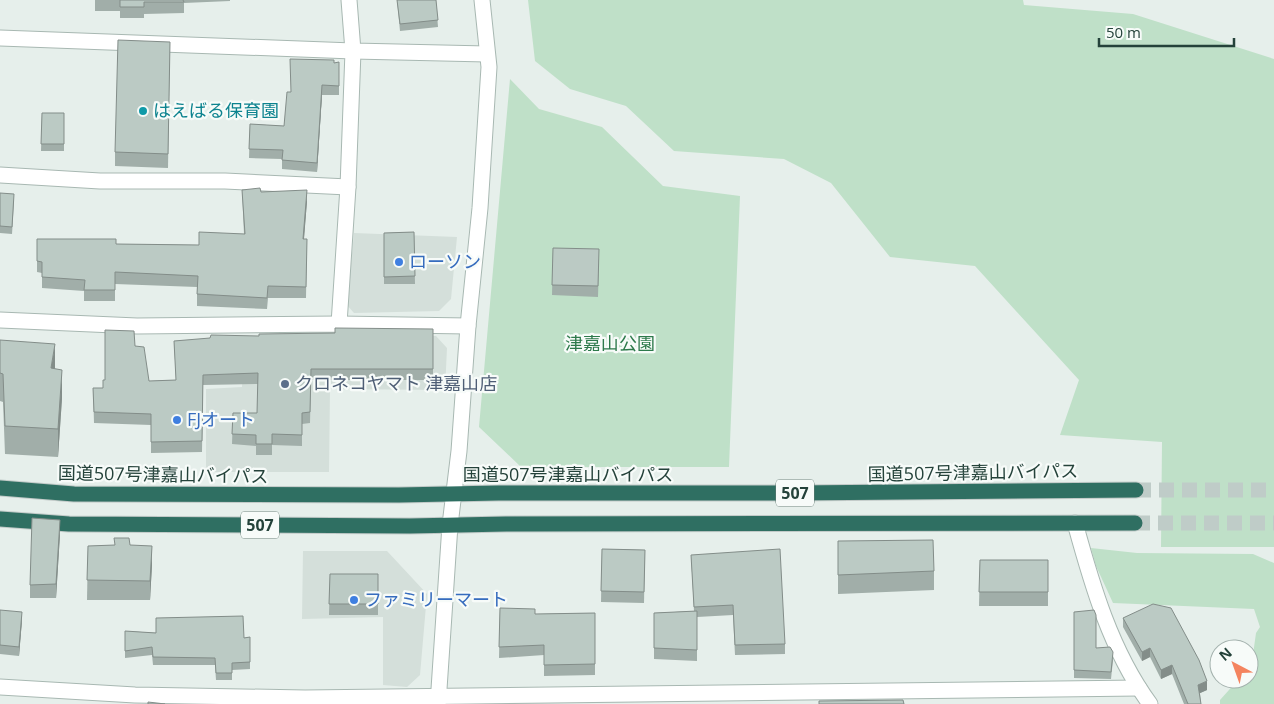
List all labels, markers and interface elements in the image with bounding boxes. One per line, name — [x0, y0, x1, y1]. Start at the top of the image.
scale bar — [1099, 15, 1234, 47]
text: 50 m — [1106, 22, 1141, 42]
place label: はえばる保育園 — [153, 98, 279, 122]
marker: はえばる保育園 — [137, 105, 149, 117]
place label: ローソン — [409, 249, 481, 273]
marker: ローソン — [393, 256, 405, 268]
park label: 津嘉山公園 — [565, 331, 655, 355]
place label: クロネコヤマト 津嘉山店 — [295, 371, 497, 395]
marker: クロネコヤマト 津嘉山店 — [279, 378, 291, 390]
place label: FJオート — [187, 407, 255, 431]
marker: FJオート — [171, 414, 183, 426]
street label: 国道507号津嘉山バイパス — [868, 458, 1078, 486]
street label: 国道507号津嘉山バイパス — [58, 460, 268, 488]
street label: 国道507号津嘉山バイパス — [463, 462, 673, 486]
road number: 507 — [776, 479, 814, 506]
road number: 507 — [241, 512, 279, 538]
place label: ファミリーマート — [364, 587, 508, 611]
marker: ファミリーマート — [348, 594, 360, 606]
north arrow — [1209, 639, 1259, 689]
text: N — [1215, 643, 1236, 665]

